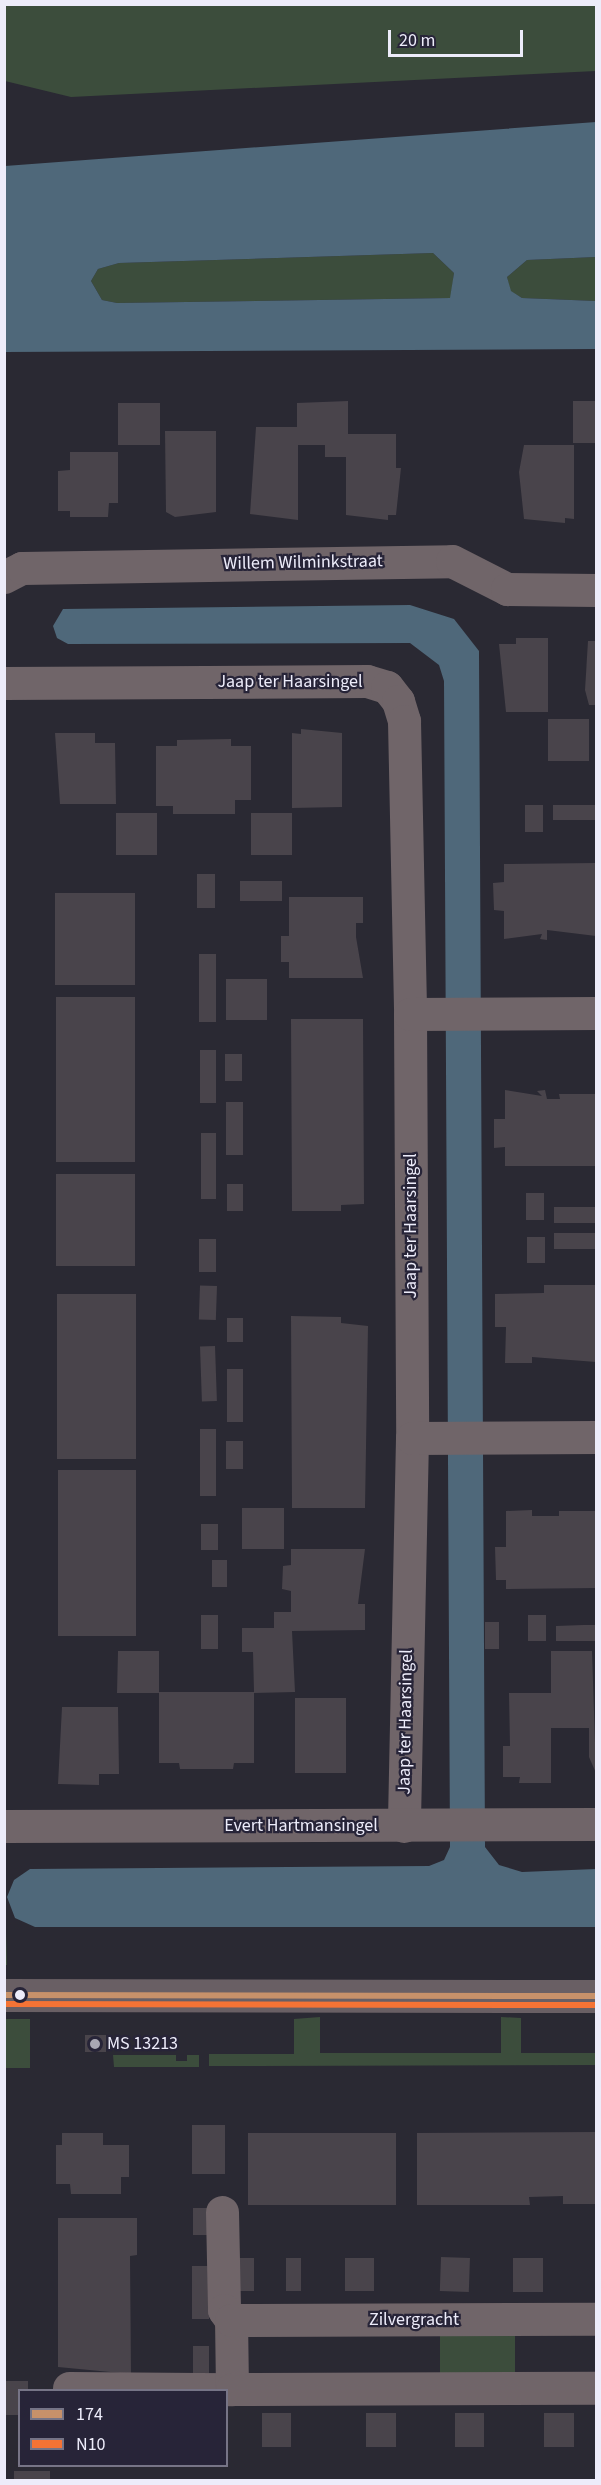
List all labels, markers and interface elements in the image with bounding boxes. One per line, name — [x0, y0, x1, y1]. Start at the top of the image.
scale bar — [391, 18, 526, 56]
text: 20 m — [399, 28, 435, 53]
street label: Willem Wilminkstraat — [223, 551, 383, 575]
street label: Jaap ter Haarsingel — [217, 671, 363, 693]
street label: Jaap ter Haarsingel — [400, 1153, 422, 1299]
street label: Jaap ter Haarsingel — [394, 1649, 418, 1795]
street label: Evert Hartmansingel — [224, 1815, 378, 1837]
unlabelled marker — [14, 1989, 26, 2001]
place label: MS 13213 — [107, 2033, 178, 2055]
marker: MS 13213 — [88, 2037, 102, 2051]
street label: Zilvergracht — [369, 2309, 459, 2331]
legend — [18, 2389, 228, 2467]
text: 174 — [76, 2402, 103, 2427]
text: N10 — [76, 2432, 106, 2457]

